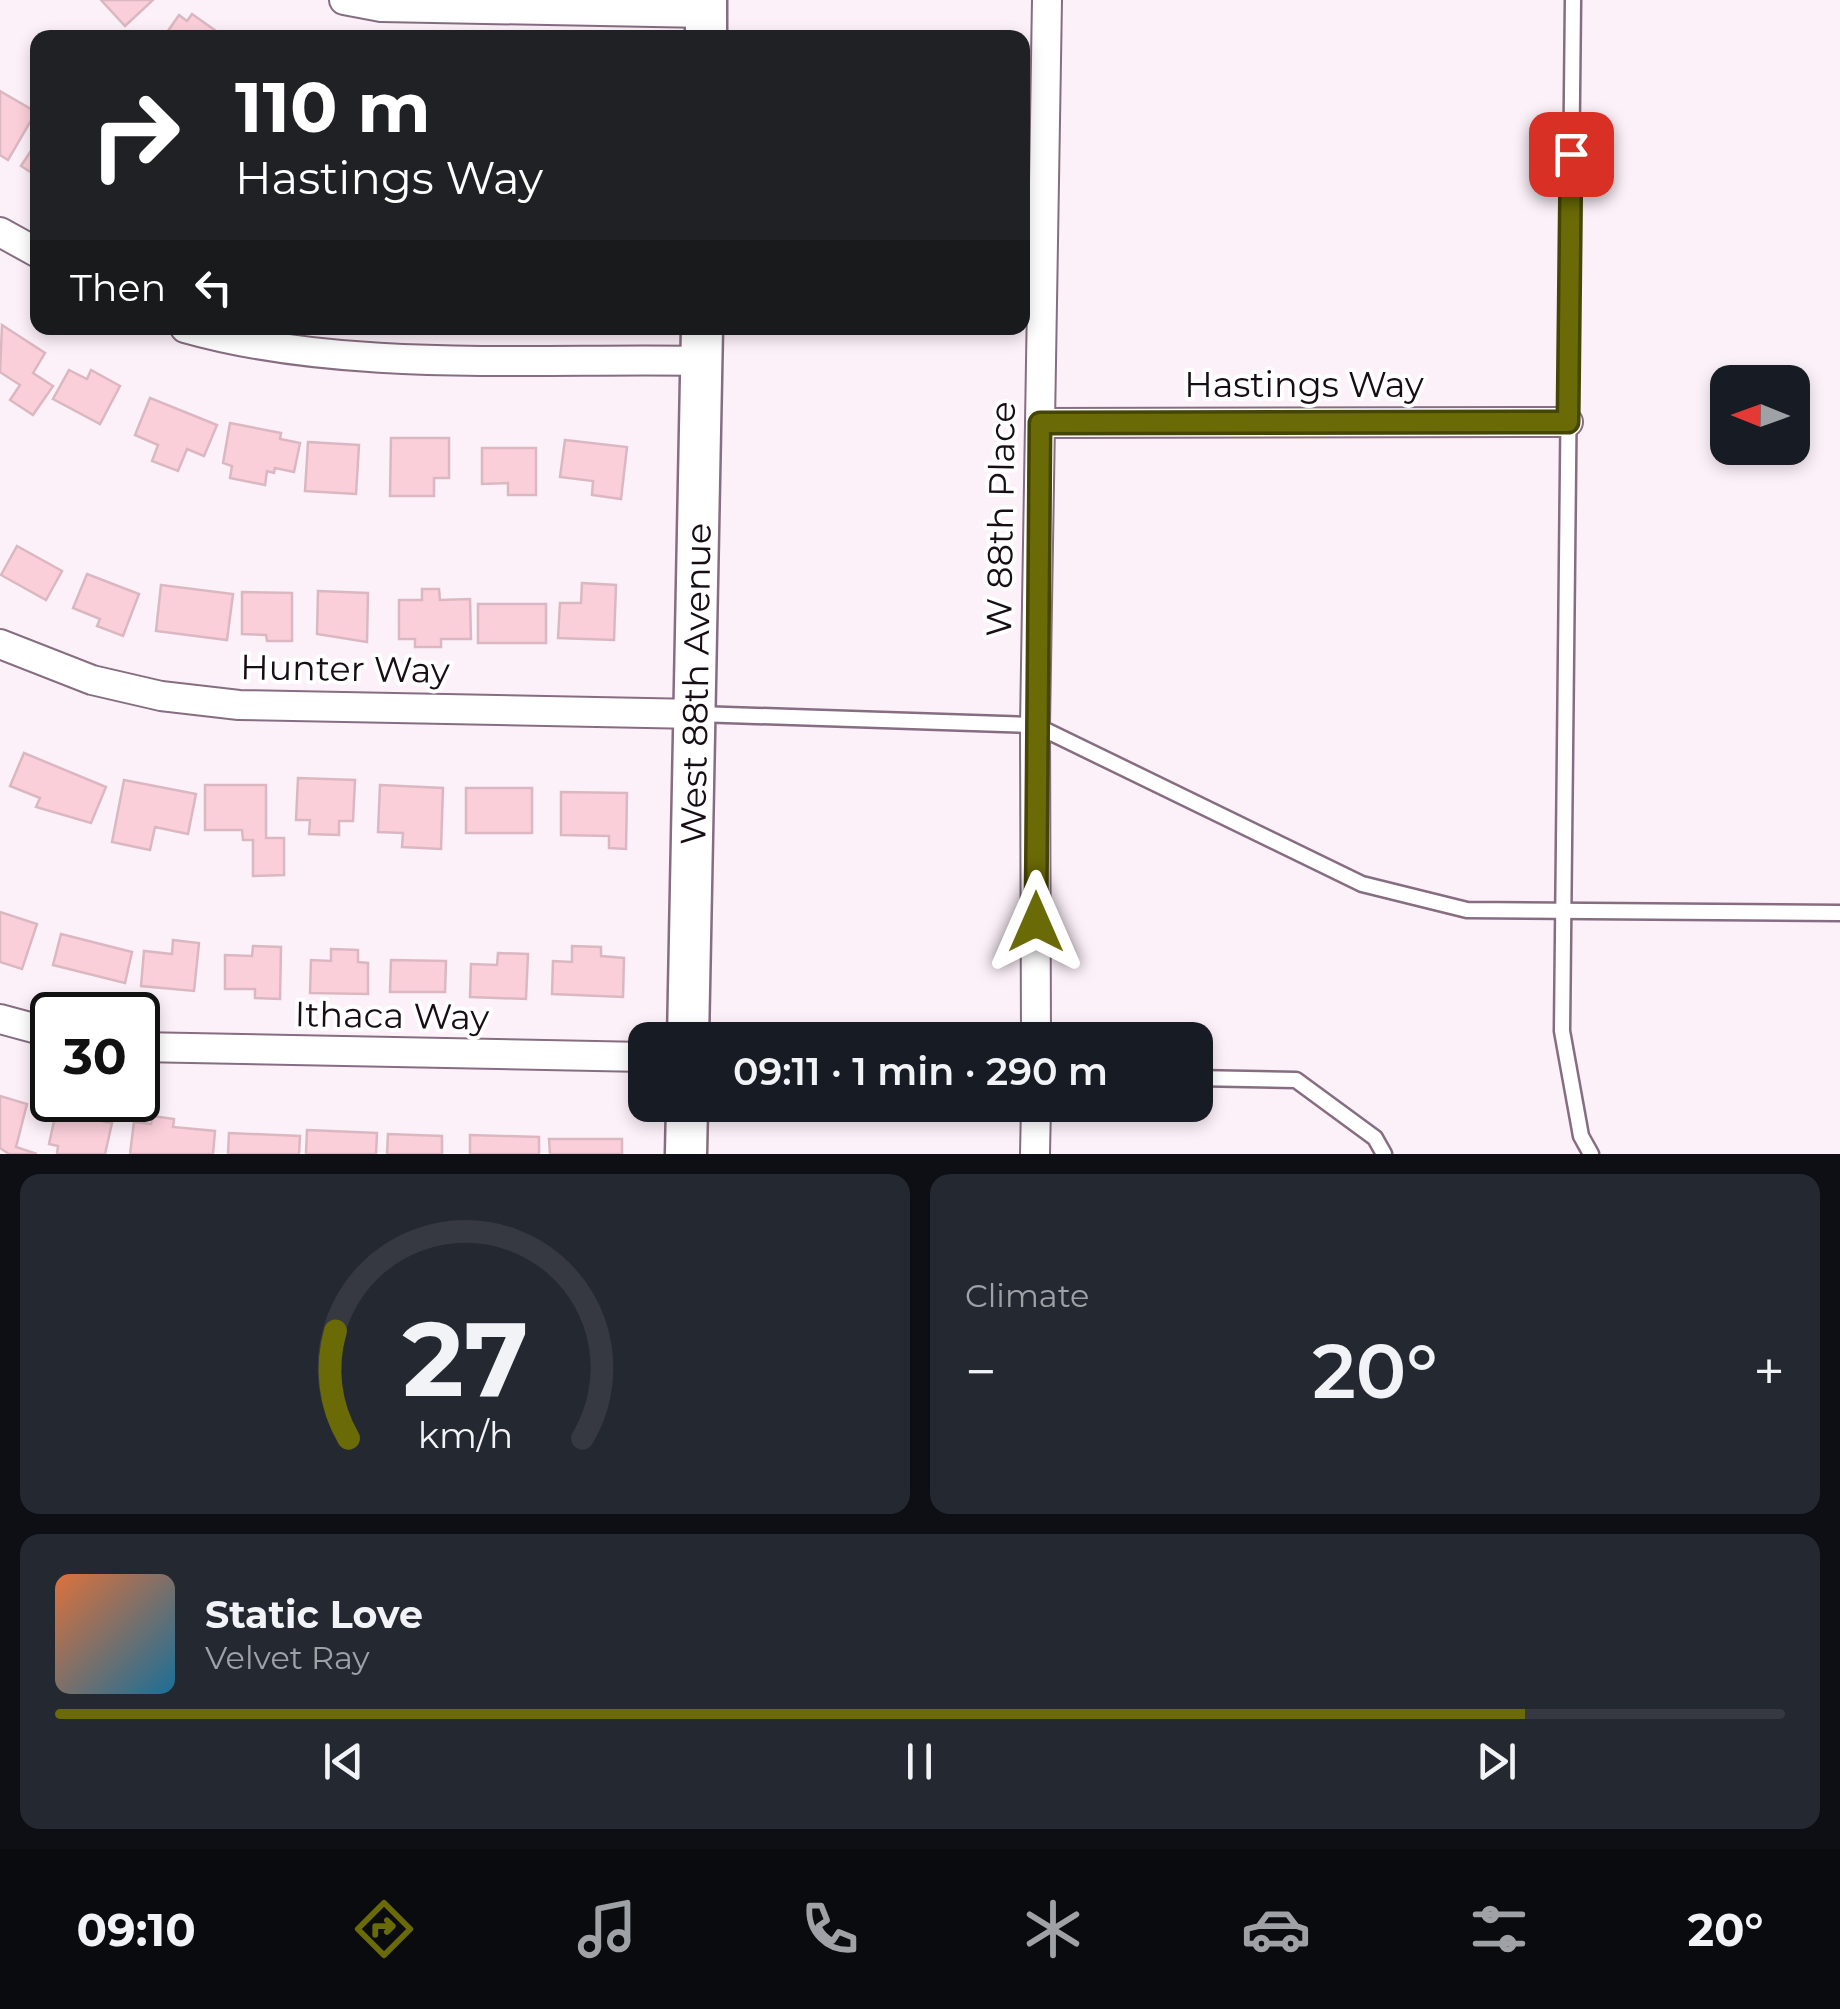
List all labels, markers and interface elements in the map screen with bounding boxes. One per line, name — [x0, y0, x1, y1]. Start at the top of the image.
text: 110 m — [235, 64, 431, 150]
icon: right — [70, 70, 200, 200]
pin — [1529, 112, 1614, 197]
icon: arrive — [1544, 127, 1599, 182]
text: Hastings Way — [235, 150, 543, 205]
icon: left — [186, 260, 241, 315]
text: Then — [70, 264, 166, 311]
street label: Hastings Way — [1184, 363, 1424, 406]
north arrow — [1710, 365, 1810, 465]
map controls — [1710, 365, 1810, 465]
street label: W 88th Place — [977, 401, 1024, 637]
street label: West 88th Avenue — [671, 522, 720, 846]
street label: Hunter Way — [240, 645, 450, 692]
position arrow — [984, 870, 1088, 974]
speed limit sign: 30 — [30, 992, 160, 1122]
street label: Ithaca Way — [294, 992, 490, 1039]
text: 09:11 · 1 min · 290 m — [733, 1048, 1108, 1095]
text: Climate — [965, 1276, 1089, 1315]
text: 27 — [402, 1295, 528, 1422]
text: 20° — [1312, 1325, 1438, 1417]
text: − — [965, 1338, 997, 1405]
text: + — [1753, 1338, 1785, 1405]
text: km/h — [417, 1413, 513, 1457]
text: Static Love — [205, 1591, 423, 1638]
text: Velvet Ray — [205, 1638, 370, 1677]
icon: previous — [316, 1734, 371, 1789]
icon: pause — [892, 1734, 947, 1789]
icon: next — [1469, 1734, 1524, 1789]
icon: directions — [349, 1894, 419, 1964]
icon: music — [572, 1894, 642, 1964]
icon: phone — [795, 1894, 865, 1964]
icon: climate — [1018, 1894, 1088, 1964]
icon: car — [1241, 1894, 1311, 1964]
icon: filters — [1464, 1894, 1534, 1964]
text: 09:10 — [77, 1902, 196, 1957]
text: 20° — [1687, 1902, 1763, 1957]

